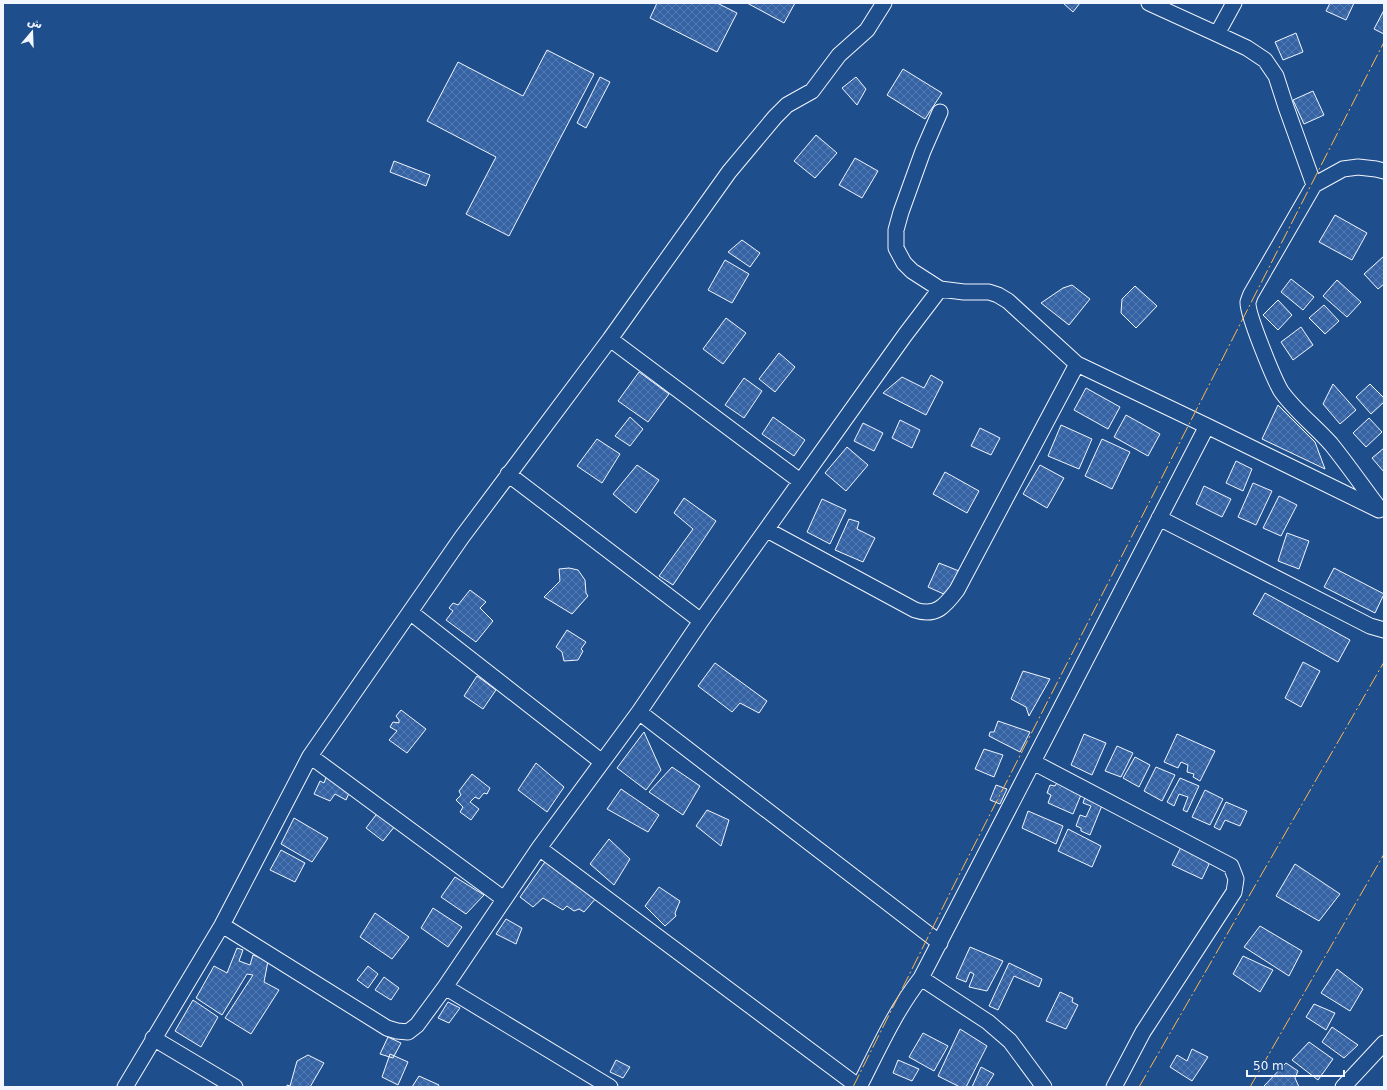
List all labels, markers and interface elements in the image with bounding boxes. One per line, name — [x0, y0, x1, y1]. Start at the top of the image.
north arrow — [12, 12, 52, 52]
text: ش — [26, 14, 44, 32]
scale bar — [1247, 1052, 1344, 1078]
text: 50 m — [1253, 1059, 1284, 1073]

